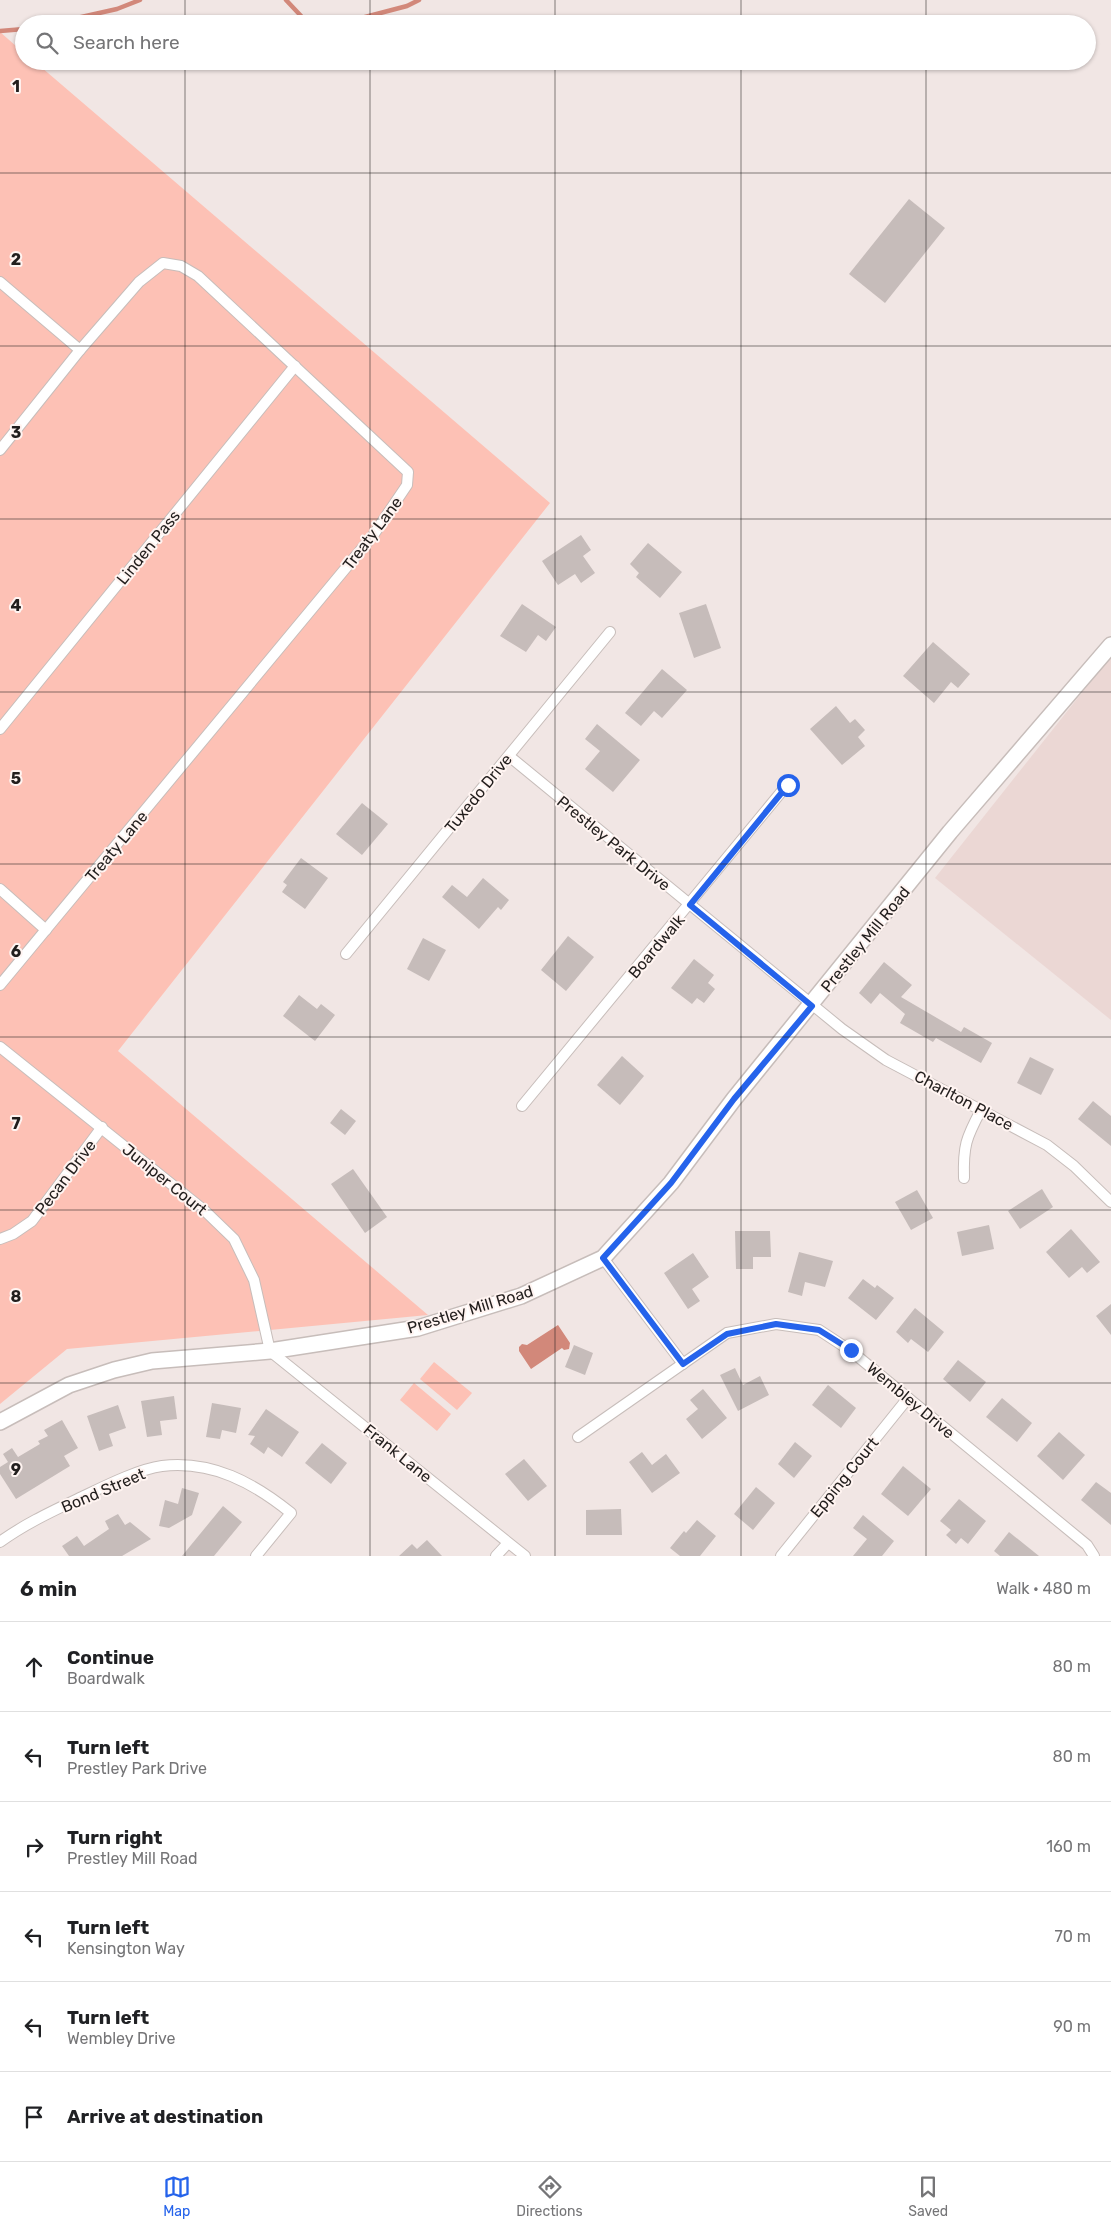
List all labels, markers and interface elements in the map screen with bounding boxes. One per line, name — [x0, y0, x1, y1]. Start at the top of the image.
search box — [15, 15, 1096, 70]
icon: search — [33, 29, 61, 57]
text: Search here — [73, 31, 180, 54]
text: 1 — [12, 77, 20, 96]
text: 2 — [11, 250, 21, 269]
text: 3 — [11, 423, 21, 442]
street label: Treaty Lane — [339, 493, 406, 574]
street label: Linden Pass — [113, 506, 184, 588]
text: 4 — [11, 596, 22, 615]
street label: Tuxedo Drive — [441, 750, 516, 837]
text: 5 — [11, 769, 21, 788]
route start — [777, 774, 800, 797]
street label: Prestley Park Drive — [553, 792, 674, 895]
street label: Treaty Lane — [81, 807, 152, 886]
street label: Prestley Mill Road — [817, 883, 914, 996]
street label: Boardwalk — [624, 910, 689, 982]
text: 6 — [11, 942, 21, 961]
street label: Charlton Place — [911, 1066, 1016, 1134]
text: 7 — [11, 1114, 21, 1133]
street label: Pecan Drive — [31, 1136, 100, 1219]
street label: Juniper Court — [119, 1140, 211, 1219]
street label: Prestley Mill Road — [405, 1281, 535, 1338]
text: 8 — [11, 1287, 22, 1306]
route end — [840, 1339, 863, 1362]
street label: Wembley Drive — [863, 1358, 958, 1443]
street label: Frank Lane — [360, 1420, 436, 1487]
street label: Epping Court — [806, 1433, 882, 1521]
text: 9 — [11, 1460, 21, 1479]
street label: Bond Street — [58, 1464, 148, 1517]
text: 6 min — [20, 1576, 77, 1601]
text: Walk · 480 m — [996, 1579, 1091, 1598]
text: Continue — [67, 1646, 154, 1669]
icon: ahead — [20, 1653, 48, 1681]
text: 80 m — [1053, 1657, 1091, 1676]
text: Boardwalk — [67, 1669, 145, 1688]
text: Turn left — [67, 1736, 149, 1759]
icon: left — [20, 1743, 48, 1771]
text: 80 m — [1053, 1747, 1091, 1766]
text: Prestley Park Drive — [67, 1759, 207, 1778]
text: Turn right — [67, 1826, 162, 1849]
icon: right — [20, 1833, 48, 1861]
text: 160 m — [1046, 1837, 1091, 1856]
text: Prestley Mill Road — [67, 1849, 198, 1868]
text: Turn left — [67, 1916, 149, 1939]
icon: left — [20, 1923, 48, 1951]
text: 70 m — [1054, 1927, 1091, 1946]
text: Kensington Way — [67, 1939, 185, 1958]
text: Turn left — [67, 2006, 149, 2029]
icon: left — [20, 2013, 48, 2041]
text: 90 m — [1053, 2017, 1091, 2036]
text: Wembley Drive — [67, 2029, 176, 2048]
icon: arrive — [20, 2103, 48, 2131]
text: Arrive at destination — [67, 2105, 263, 2128]
tab: Map — [163, 2173, 191, 2220]
tab: Directions — [516, 2173, 583, 2220]
tab: Saved — [908, 2173, 948, 2220]

